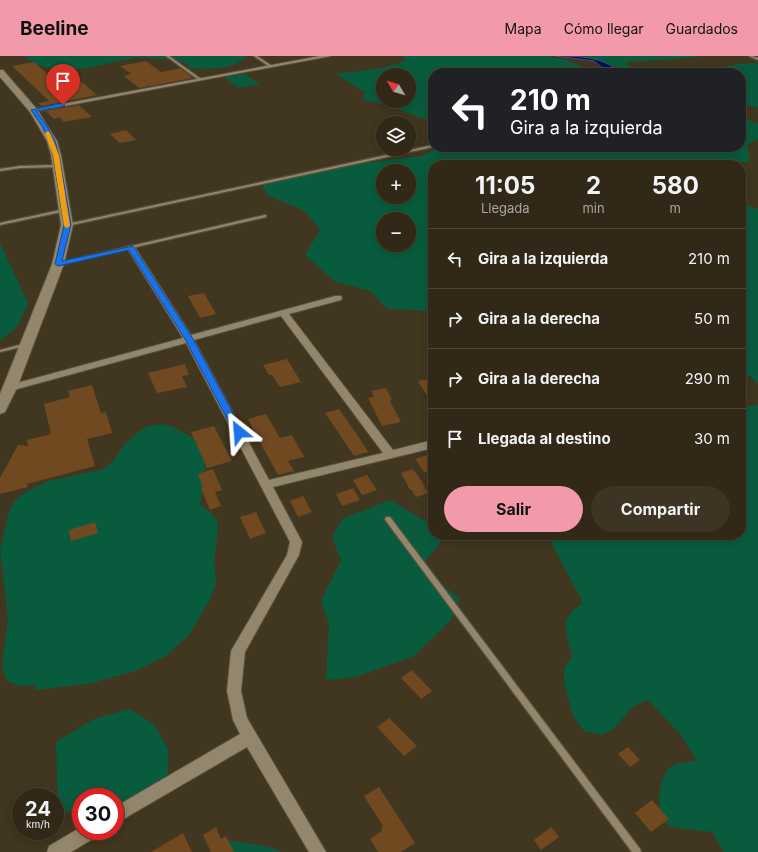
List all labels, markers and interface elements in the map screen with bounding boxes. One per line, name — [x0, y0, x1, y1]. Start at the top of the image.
text: Beeline — [20, 17, 89, 40]
text: Mapa — [505, 20, 542, 37]
text: Cómo llegar — [564, 20, 644, 37]
text: Guardados — [666, 20, 738, 37]
pin — [46, 64, 80, 105]
north arrow — [376, 68, 416, 108]
map controls — [376, 68, 416, 252]
icon: arrive — [52, 70, 74, 92]
text: 210 m — [510, 83, 591, 117]
icon: left — [444, 84, 496, 136]
button: layers — [376, 116, 416, 156]
text: Gira a la izquierda — [510, 117, 663, 138]
button: + — [376, 164, 416, 204]
text: 11:05 — [475, 171, 535, 200]
text: 2 — [586, 171, 601, 200]
text: 580 — [652, 171, 699, 200]
text: Llegada — [481, 200, 530, 216]
text: min — [582, 200, 605, 216]
text: m — [670, 200, 681, 216]
button: − — [376, 212, 416, 252]
icon: left — [444, 248, 466, 270]
text: Gira a la izquierda — [478, 249, 608, 268]
text: 210 m — [688, 249, 730, 268]
icon: right — [444, 308, 466, 330]
text: Gira a la derecha — [478, 309, 600, 328]
text: 50 m — [694, 309, 730, 328]
icon: right — [444, 368, 466, 390]
text: Gira a la derecha — [478, 369, 600, 388]
text: 290 m — [685, 369, 730, 388]
position arrow — [218, 411, 260, 453]
icon: arrive — [444, 428, 466, 450]
text: Llegada al destino — [478, 429, 611, 448]
text: 30 m — [694, 429, 730, 448]
button: Salir — [444, 486, 583, 532]
button: Compartir — [591, 486, 730, 532]
speed limit sign: 30 — [72, 788, 124, 840]
text: 24 — [25, 797, 51, 821]
text: km/h — [26, 818, 50, 830]

